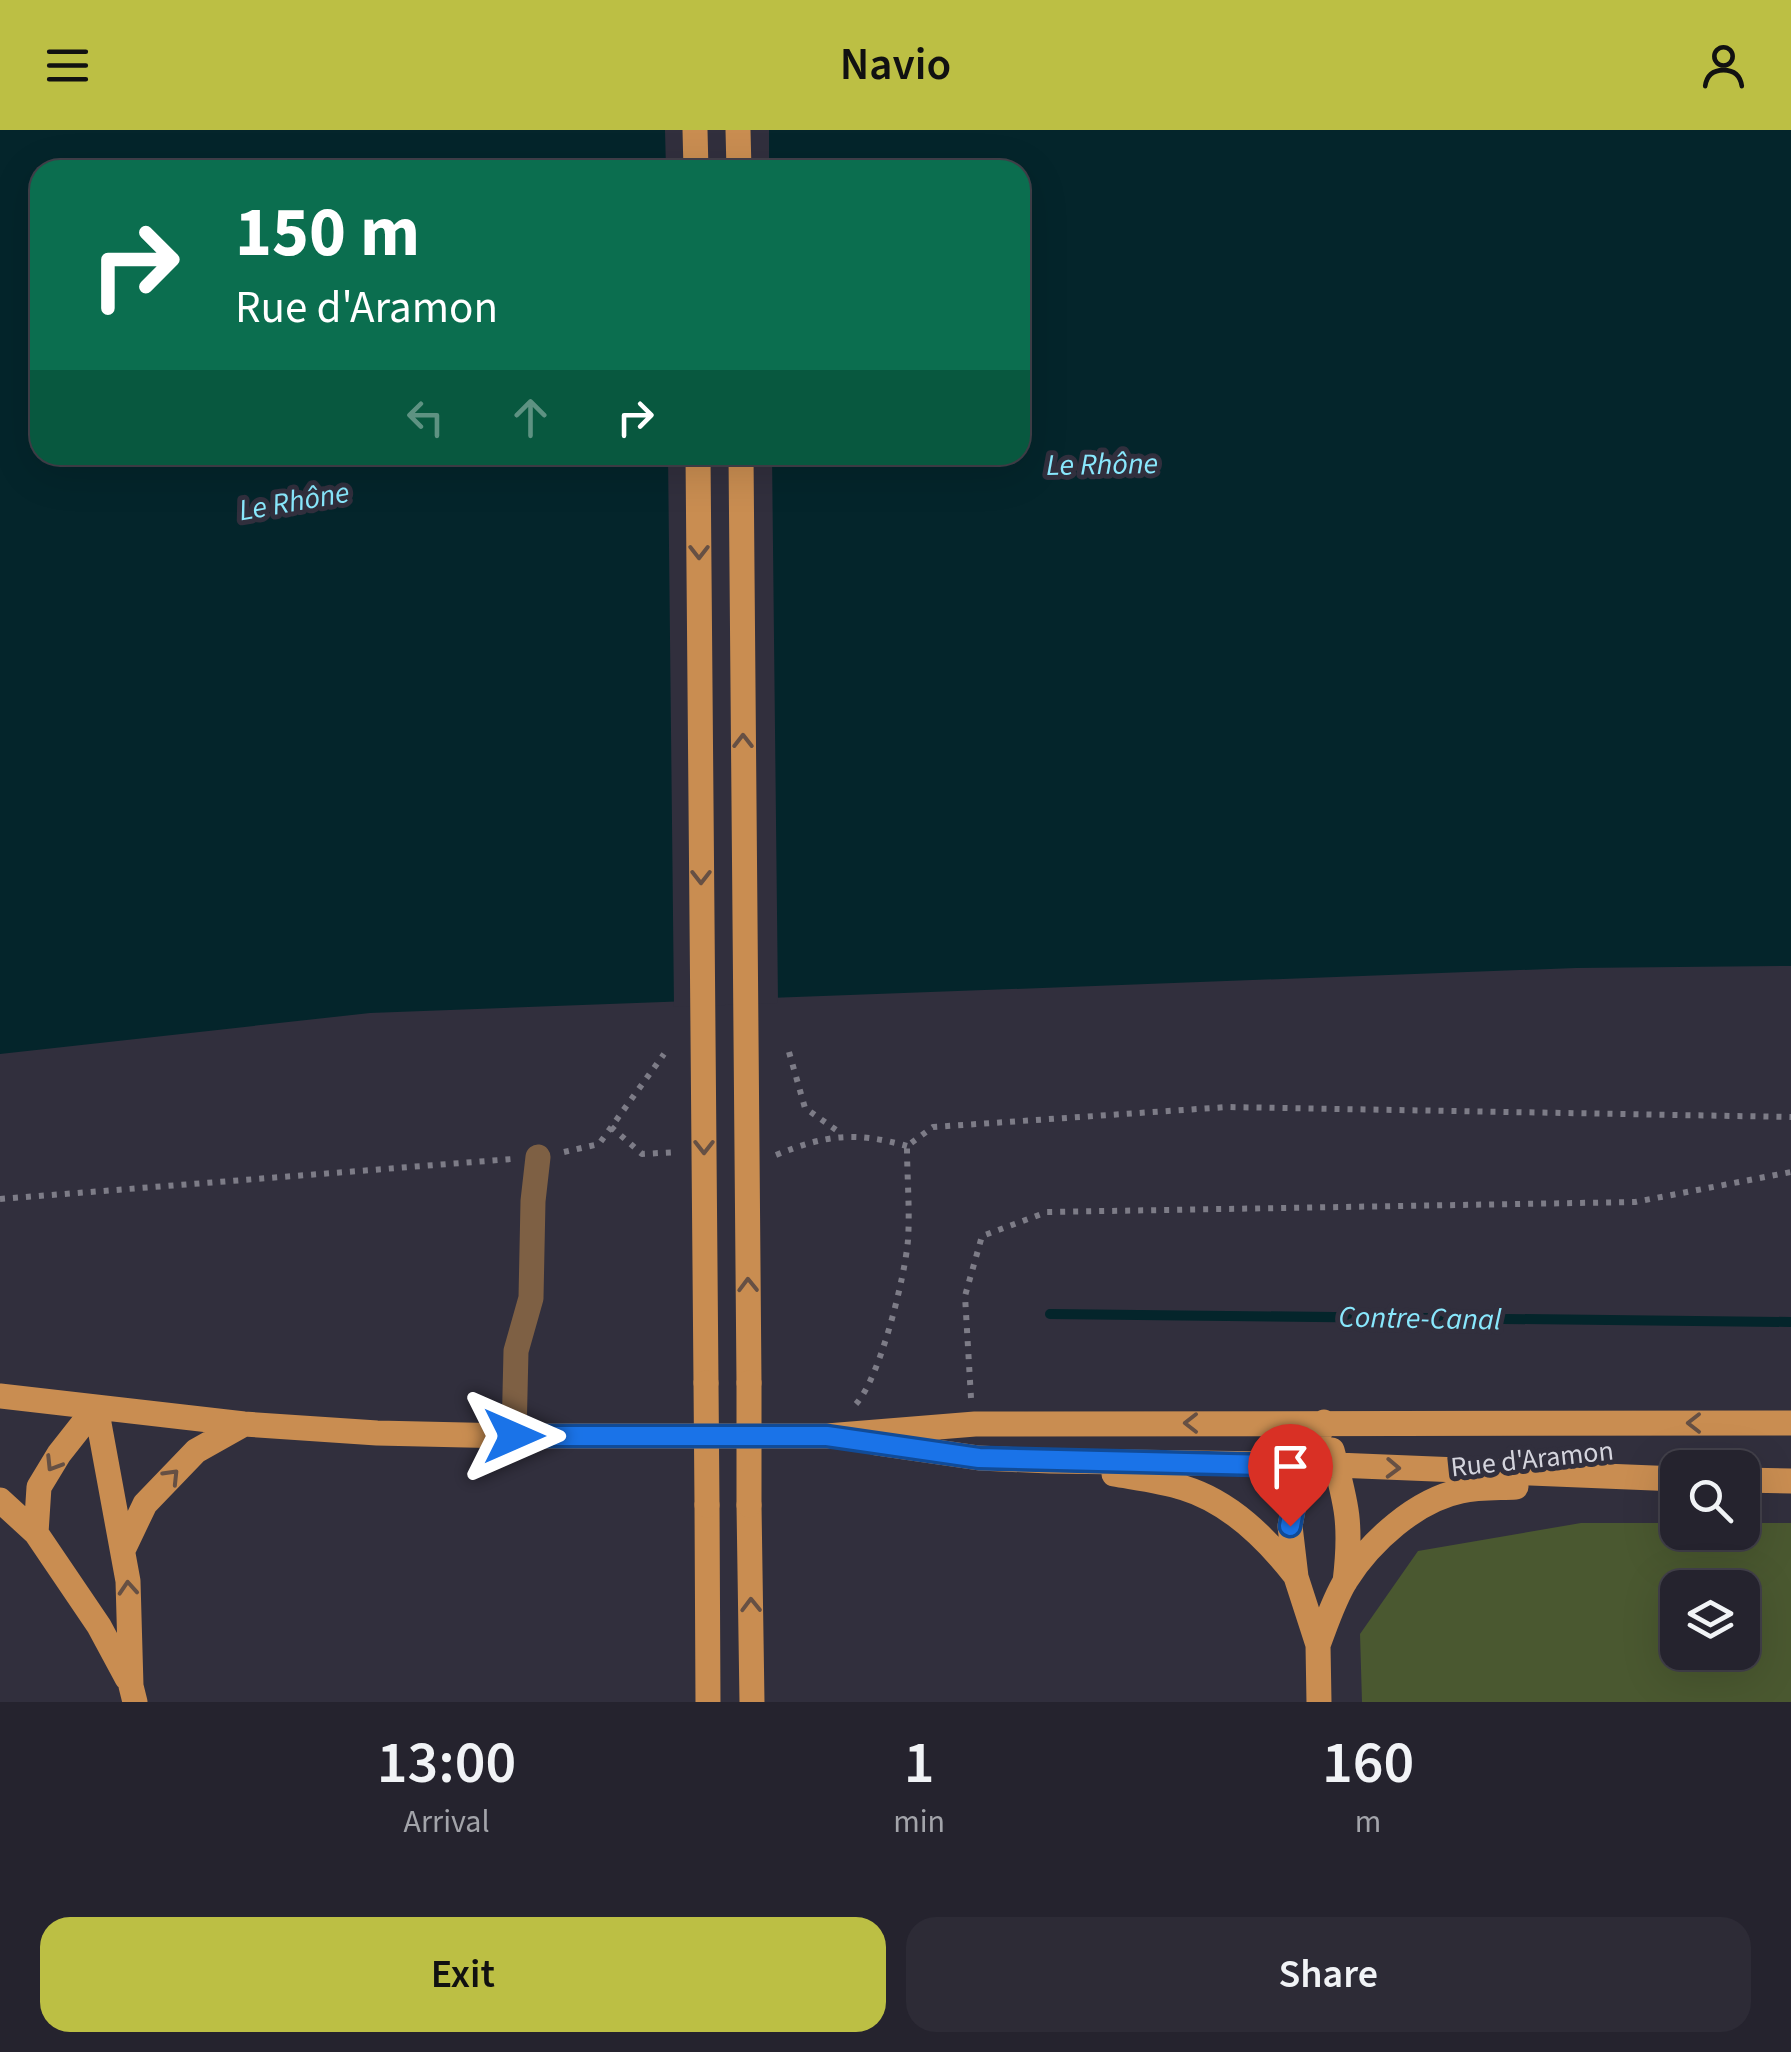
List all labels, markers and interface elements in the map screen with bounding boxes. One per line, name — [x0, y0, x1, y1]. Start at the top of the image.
text: Navio — [840, 33, 951, 97]
icon: menu — [40, 38, 95, 93]
icon: person — [1696, 38, 1751, 93]
text: 150 m — [235, 183, 420, 283]
icon: right — [70, 200, 200, 330]
text: Rue d'Aramon — [235, 276, 498, 340]
icon: left — [398, 390, 453, 445]
icon: ahead — [503, 390, 558, 445]
icon: right — [608, 390, 663, 445]
water label: Le Rhône — [1046, 442, 1158, 487]
water label: Le Rhône — [235, 471, 353, 532]
one-way arrow — [688, 546, 710, 561]
one-way arrow — [733, 732, 754, 748]
one-way arrow — [691, 870, 712, 886]
one-way arrow — [693, 1140, 715, 1155]
one-way arrow — [738, 1277, 759, 1293]
water label: Contre-Canal — [1338, 1296, 1502, 1341]
position arrow — [462, 1384, 566, 1488]
one-way arrow — [1183, 1412, 1198, 1434]
one-way arrow — [1685, 1412, 1701, 1433]
pin — [1248, 1424, 1333, 1527]
street label: Rue d'Aramon — [1449, 1431, 1616, 1487]
icon: arrive — [1263, 1439, 1318, 1494]
map controls — [1660, 1450, 1760, 1670]
button: search — [1660, 1450, 1760, 1550]
one-way arrow — [46, 1454, 65, 1472]
one-way arrow — [1385, 1457, 1401, 1478]
one-way arrow — [160, 1469, 178, 1488]
button: layers — [1660, 1570, 1760, 1670]
one-way arrow — [118, 1580, 139, 1596]
one-way arrow — [740, 1596, 761, 1612]
text: 13:00 — [377, 1721, 516, 1806]
text: 1 — [904, 1721, 935, 1806]
text: 160 — [1322, 1721, 1414, 1806]
text: Arrival — [404, 1799, 490, 1845]
text: min — [893, 1799, 945, 1845]
text: m — [1355, 1799, 1381, 1845]
button: Exit — [40, 1917, 886, 2032]
button: Share — [906, 1917, 1751, 2032]

